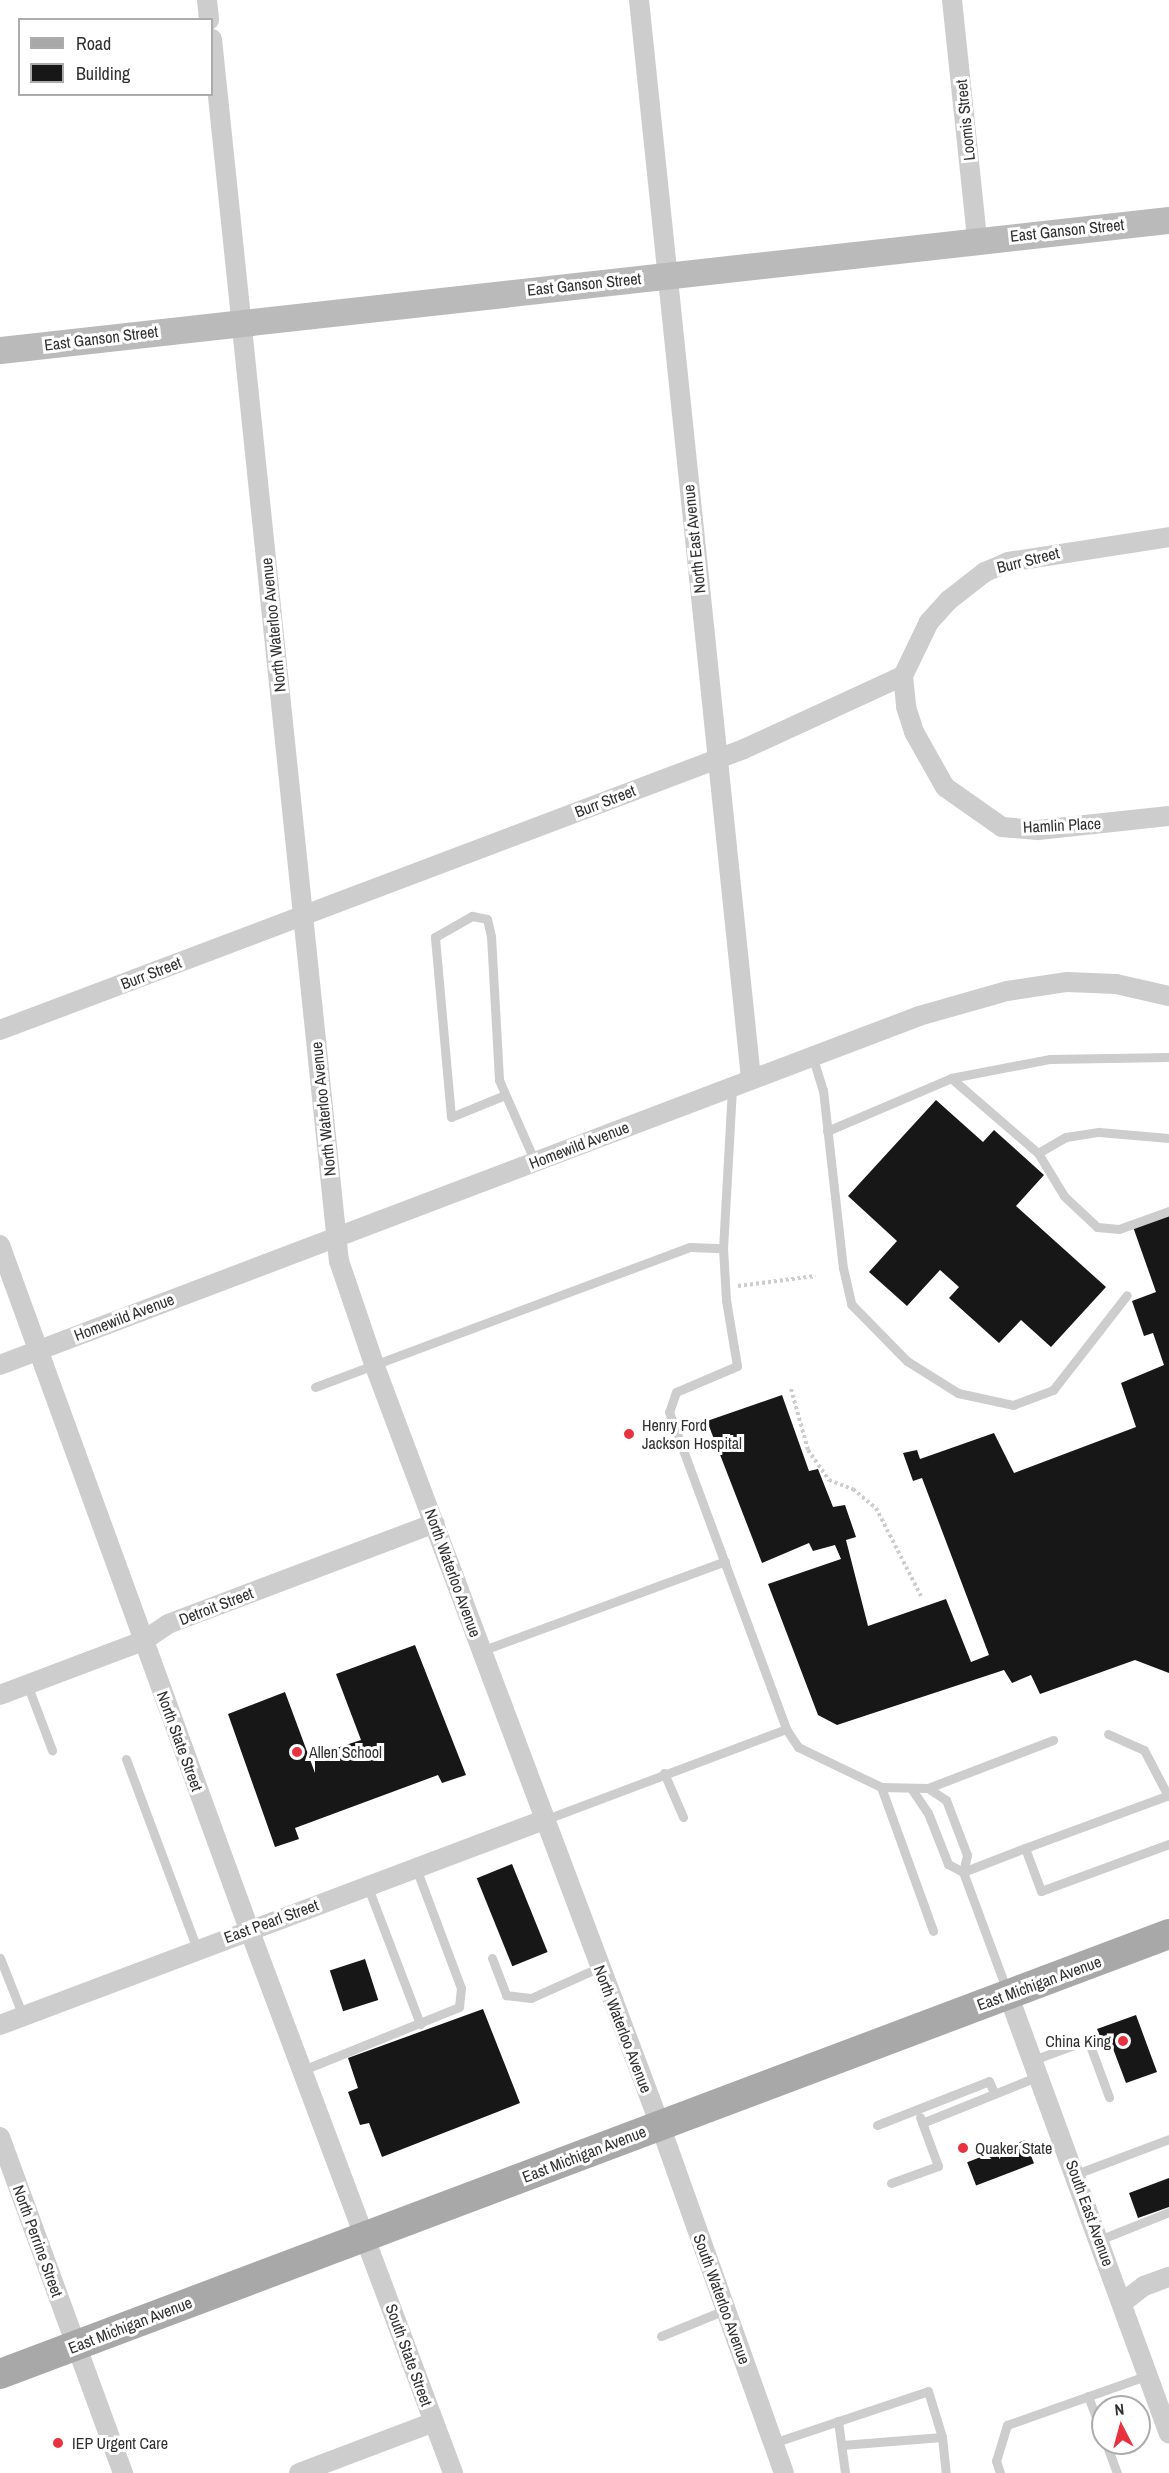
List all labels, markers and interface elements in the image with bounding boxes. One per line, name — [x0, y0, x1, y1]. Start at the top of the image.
legend — [18, 18, 213, 96]
text: Road — [76, 31, 111, 56]
text: Building — [76, 61, 130, 86]
street label: Loomis Street — [951, 78, 979, 162]
street label: East Ganson Street — [1009, 214, 1125, 246]
street label: East Ganson Street — [526, 268, 642, 300]
street label: East Ganson Street — [43, 321, 159, 355]
street label: North East Avenue — [679, 483, 709, 595]
street label: Burr Street — [995, 543, 1061, 577]
street label: North Waterloo Avenue — [256, 557, 290, 693]
street label: Burr Street — [572, 781, 638, 821]
street label: Hamlin Place — [1023, 813, 1101, 837]
street label: Burr Street — [118, 953, 184, 993]
street label: North Waterloo Avenue — [306, 1041, 340, 1177]
street label: Homewild Avenue — [526, 1117, 632, 1173]
street label: Homewild Avenue — [71, 1289, 177, 1345]
place label: Henry Ford Jackson Hospital — [642, 1415, 742, 1453]
marker: Henry Ford Jackson Hospital — [620, 1425, 638, 1443]
street label: North Waterloo Avenue — [421, 1506, 485, 1640]
street label: Detroit Street — [176, 1583, 256, 1629]
street label: North State Street — [153, 1688, 207, 1794]
place label: Allen School — [309, 1742, 382, 1762]
marker: Allen School — [290, 1745, 304, 1759]
street label: East Pearl Street — [221, 1895, 321, 1947]
street label: East Michigan Avenue — [974, 1951, 1104, 2015]
street label: North Waterloo Avenue — [590, 1962, 656, 2096]
place label: China King — [1045, 2031, 1111, 2051]
marker: China King — [1116, 2034, 1130, 2048]
street label: East Michigan Avenue — [519, 2121, 649, 2187]
place label: Quaker State — [975, 2138, 1052, 2158]
marker: Quaker State — [956, 2141, 970, 2155]
street label: South East Avenue — [1062, 2157, 1118, 2269]
street label: North Perrine Street — [9, 2183, 67, 2299]
street label: South Waterloo Avenue — [689, 2231, 755, 2367]
street label: East Michigan Avenue — [65, 2292, 195, 2358]
street label: South State Street — [382, 2301, 436, 2409]
north arrow — [1091, 2395, 1151, 2455]
text: N — [1113, 2398, 1125, 2421]
place label: IEP Urgent Care — [72, 2433, 168, 2453]
marker: IEP Urgent Care — [49, 2434, 67, 2452]

